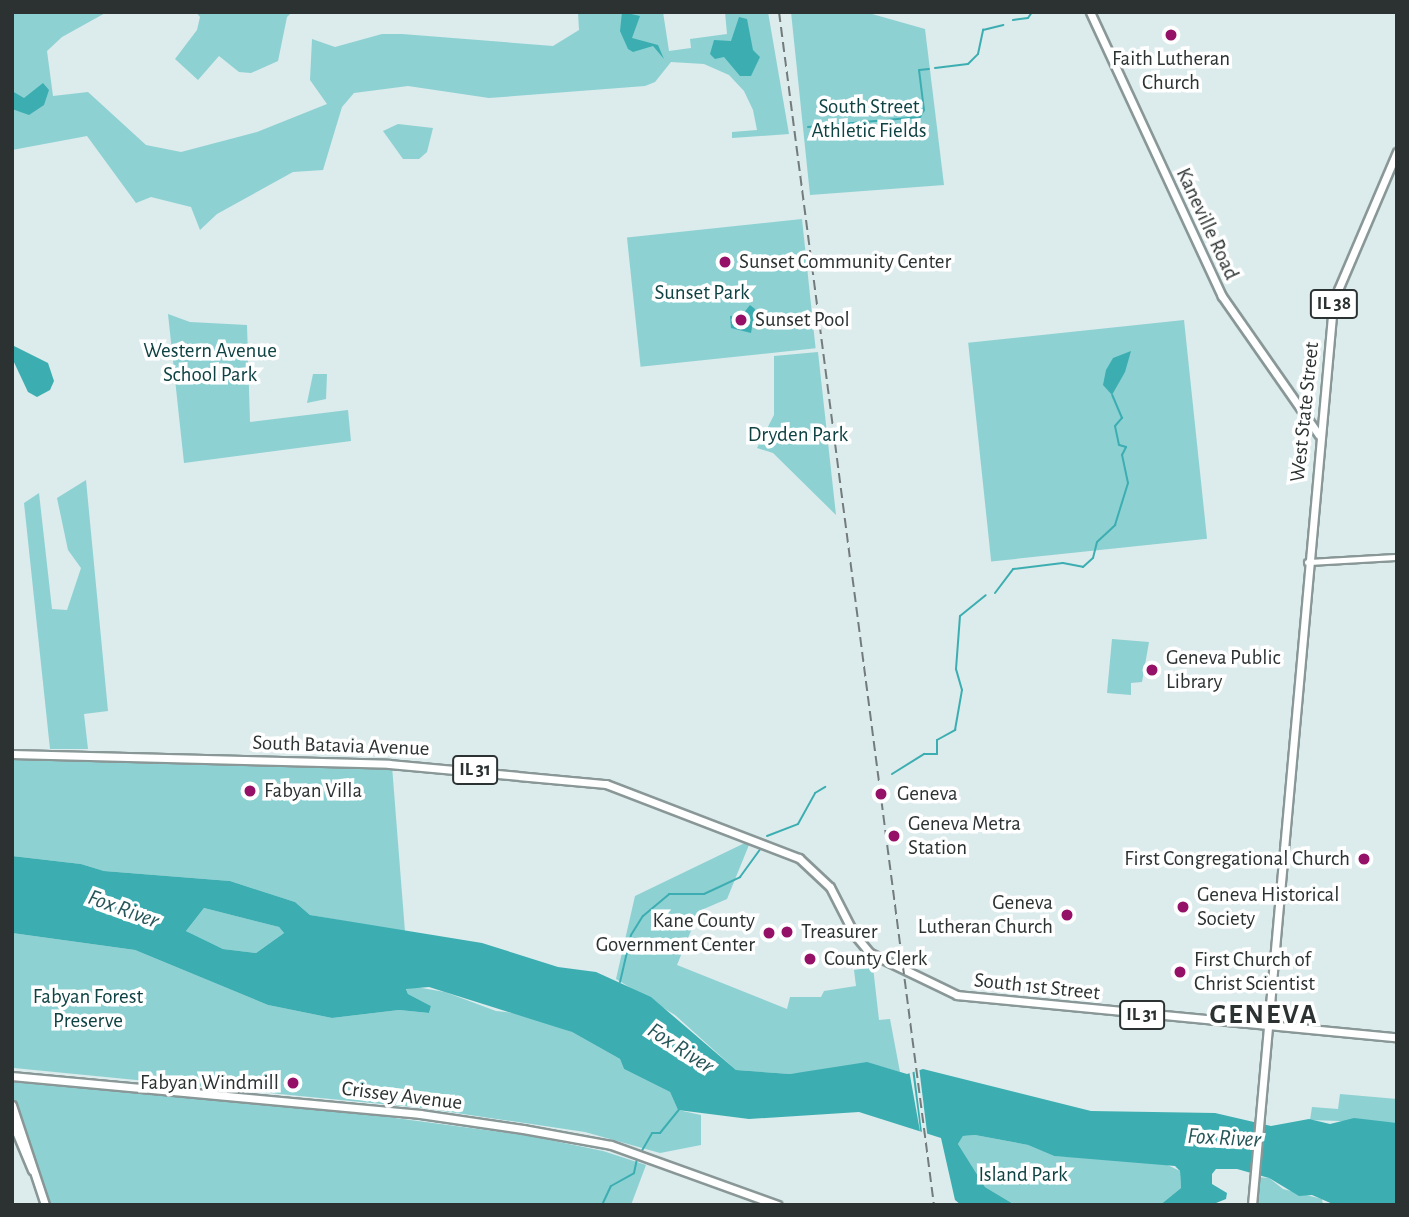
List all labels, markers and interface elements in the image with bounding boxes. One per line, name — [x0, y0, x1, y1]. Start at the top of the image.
marker: Faith Lutheran Church — [1163, 27, 1179, 43]
place label: Faith Lutheran Church — [1112, 46, 1230, 96]
park label: South Street Athletic Fields — [811, 94, 927, 144]
street label: Kaneville Road — [1170, 164, 1244, 284]
place label: Sunset Community Center — [739, 249, 951, 275]
marker: Sunset Community Center — [717, 254, 733, 270]
park label: Sunset Park — [654, 280, 750, 306]
road number: IL 38 — [1310, 288, 1358, 320]
place label: Sunset Pool — [755, 307, 850, 333]
marker: Sunset Pool — [733, 312, 749, 328]
park label: Western Avenue School Park — [143, 338, 277, 388]
street label: West State Street — [1285, 341, 1325, 483]
park label: Dryden Park — [748, 422, 848, 448]
place label: Geneva Public Library — [1166, 645, 1281, 695]
marker: Geneva Public Library — [1144, 662, 1160, 678]
street label: South Batavia Avenue — [252, 730, 430, 762]
road number: IL 31 — [450, 754, 500, 786]
place label: Fabyan Villa — [264, 778, 362, 804]
place label: Geneva — [897, 781, 958, 807]
marker: Fabyan Villa — [242, 783, 258, 799]
marker: Geneva — [871, 784, 891, 804]
place label: Geneva Metra Station — [908, 811, 1021, 861]
marker: Geneva Metra Station — [886, 828, 902, 844]
place label: First Congregational Church — [1124, 846, 1350, 872]
marker: First Congregational Church — [1356, 851, 1372, 867]
place label: Geneva Historical Society — [1197, 882, 1339, 932]
water label: Fox River — [84, 884, 162, 936]
place label: Geneva Lutheran Church — [918, 890, 1053, 940]
marker: Geneva Historical Society — [1175, 899, 1191, 915]
marker: Geneva Lutheran Church — [1059, 907, 1075, 923]
place label: Kane County Government Center — [596, 908, 755, 958]
place label: Treasurer — [801, 919, 878, 945]
marker: Treasurer — [779, 924, 795, 940]
marker: Kane County Government Center — [761, 925, 777, 941]
place label: County Clerk — [824, 946, 927, 972]
place label: First Church of Christ Scientist — [1194, 947, 1315, 997]
marker: County Clerk — [802, 951, 818, 967]
marker: First Church of Christ Scientist — [1172, 964, 1188, 980]
street label: South 1st Street — [973, 968, 1101, 1006]
park label: Fabyan Forest Preserve — [33, 984, 143, 1034]
district label: GENEVA — [1210, 998, 1318, 1032]
road number: IL 31 — [1118, 1000, 1166, 1030]
water label: Fox River — [642, 1017, 718, 1081]
place label: Fabyan Windmill — [140, 1070, 279, 1096]
marker: Fabyan Windmill — [285, 1075, 301, 1091]
street label: Crissey Avenue — [340, 1076, 464, 1116]
water label: Fox River — [1186, 1123, 1262, 1155]
park label: Island Park — [978, 1162, 1068, 1188]

